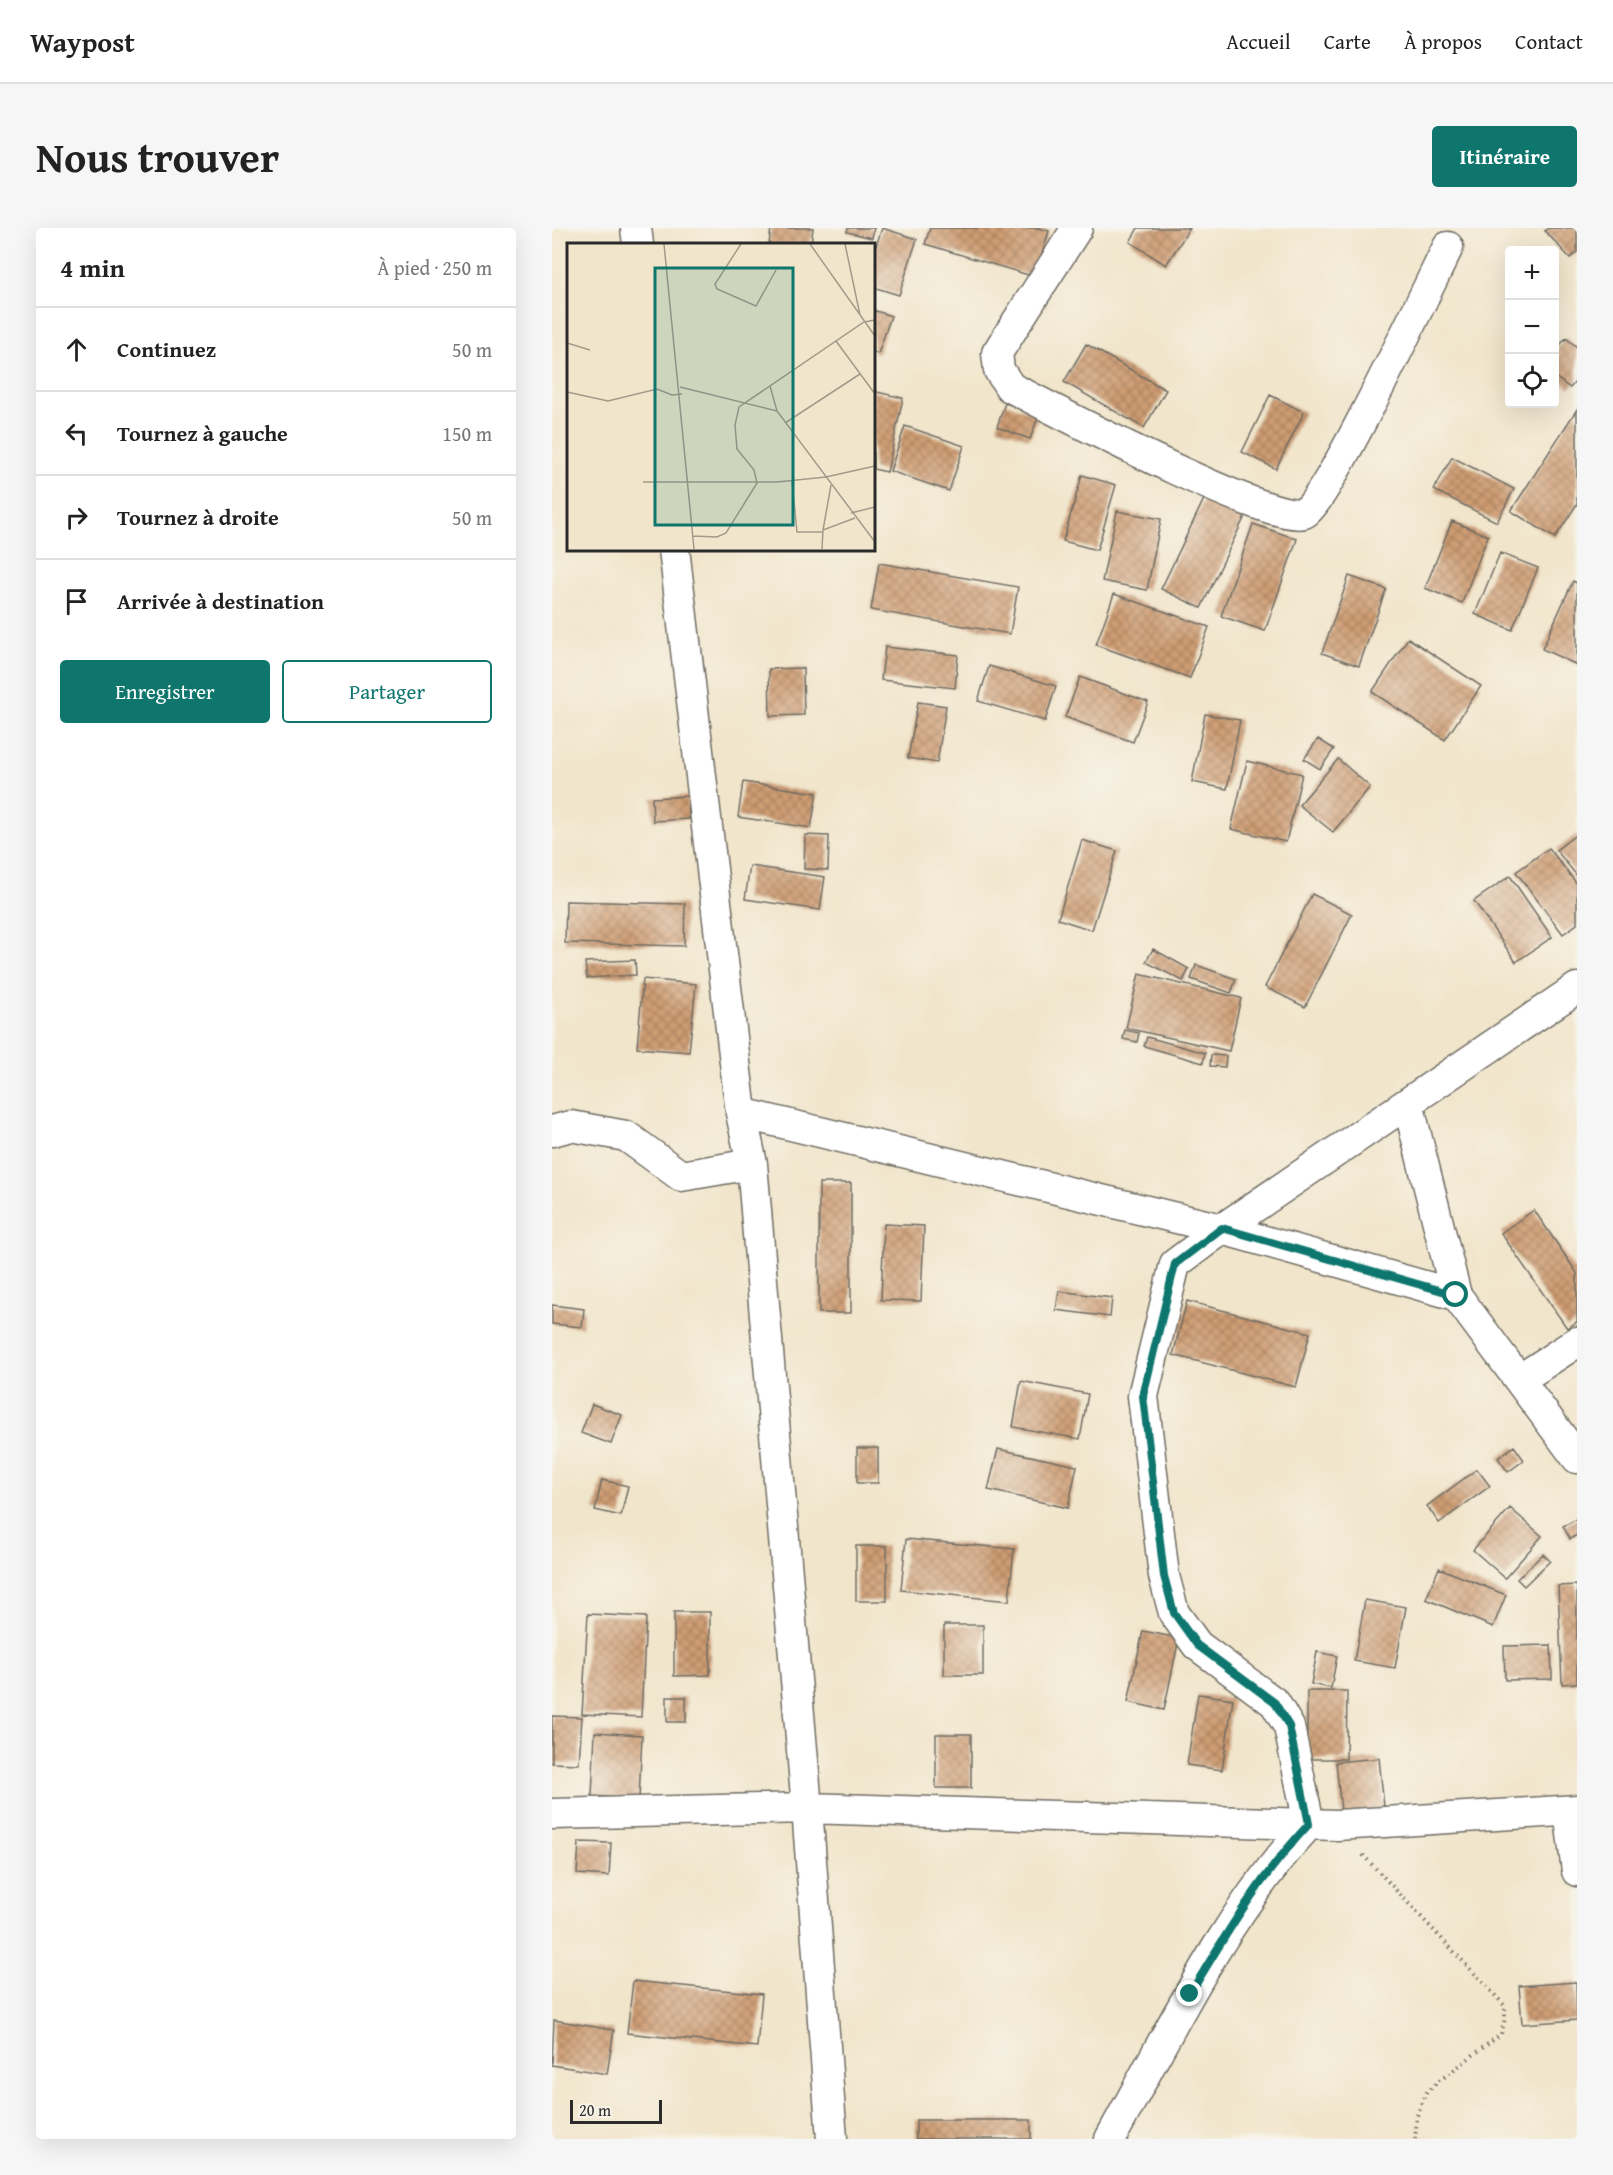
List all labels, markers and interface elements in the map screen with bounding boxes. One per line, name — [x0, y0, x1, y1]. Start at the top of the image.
text: Waypost — [30, 21, 135, 62]
text: Accueil — [1226, 26, 1291, 57]
text: Carte — [1324, 26, 1371, 57]
text: À propos — [1404, 26, 1482, 57]
text: Contact — [1515, 26, 1583, 57]
text: Nous trouver — [36, 126, 279, 187]
button: Itinéraire — [1432, 126, 1577, 187]
inset map — [567, 243, 874, 550]
map controls — [1505, 246, 1559, 408]
button: + — [1505, 246, 1559, 300]
text: 4 min — [60, 248, 125, 287]
text: À pied · 250 m — [377, 253, 492, 282]
button: − — [1505, 300, 1559, 354]
icon: ahead — [60, 333, 93, 366]
text: Continuez — [117, 333, 216, 365]
text: 50 m — [452, 335, 492, 364]
button: locate — [1505, 354, 1559, 408]
icon: left — [60, 417, 93, 450]
text: Tournez à gauche — [117, 417, 288, 449]
text: 150 m — [442, 419, 492, 448]
icon: right — [60, 501, 93, 534]
text: Tournez à droite — [117, 501, 279, 533]
text: 50 m — [452, 503, 492, 532]
icon: arrive — [60, 585, 93, 618]
text: Arrivée à destination — [117, 585, 324, 617]
button: Enregistrer — [60, 660, 270, 723]
button: Partager — [282, 660, 492, 723]
route start — [1442, 1281, 1468, 1307]
route end — [1176, 1980, 1202, 2006]
scale bar — [570, 2097, 662, 2124]
text: 20 m — [579, 2098, 611, 2122]

